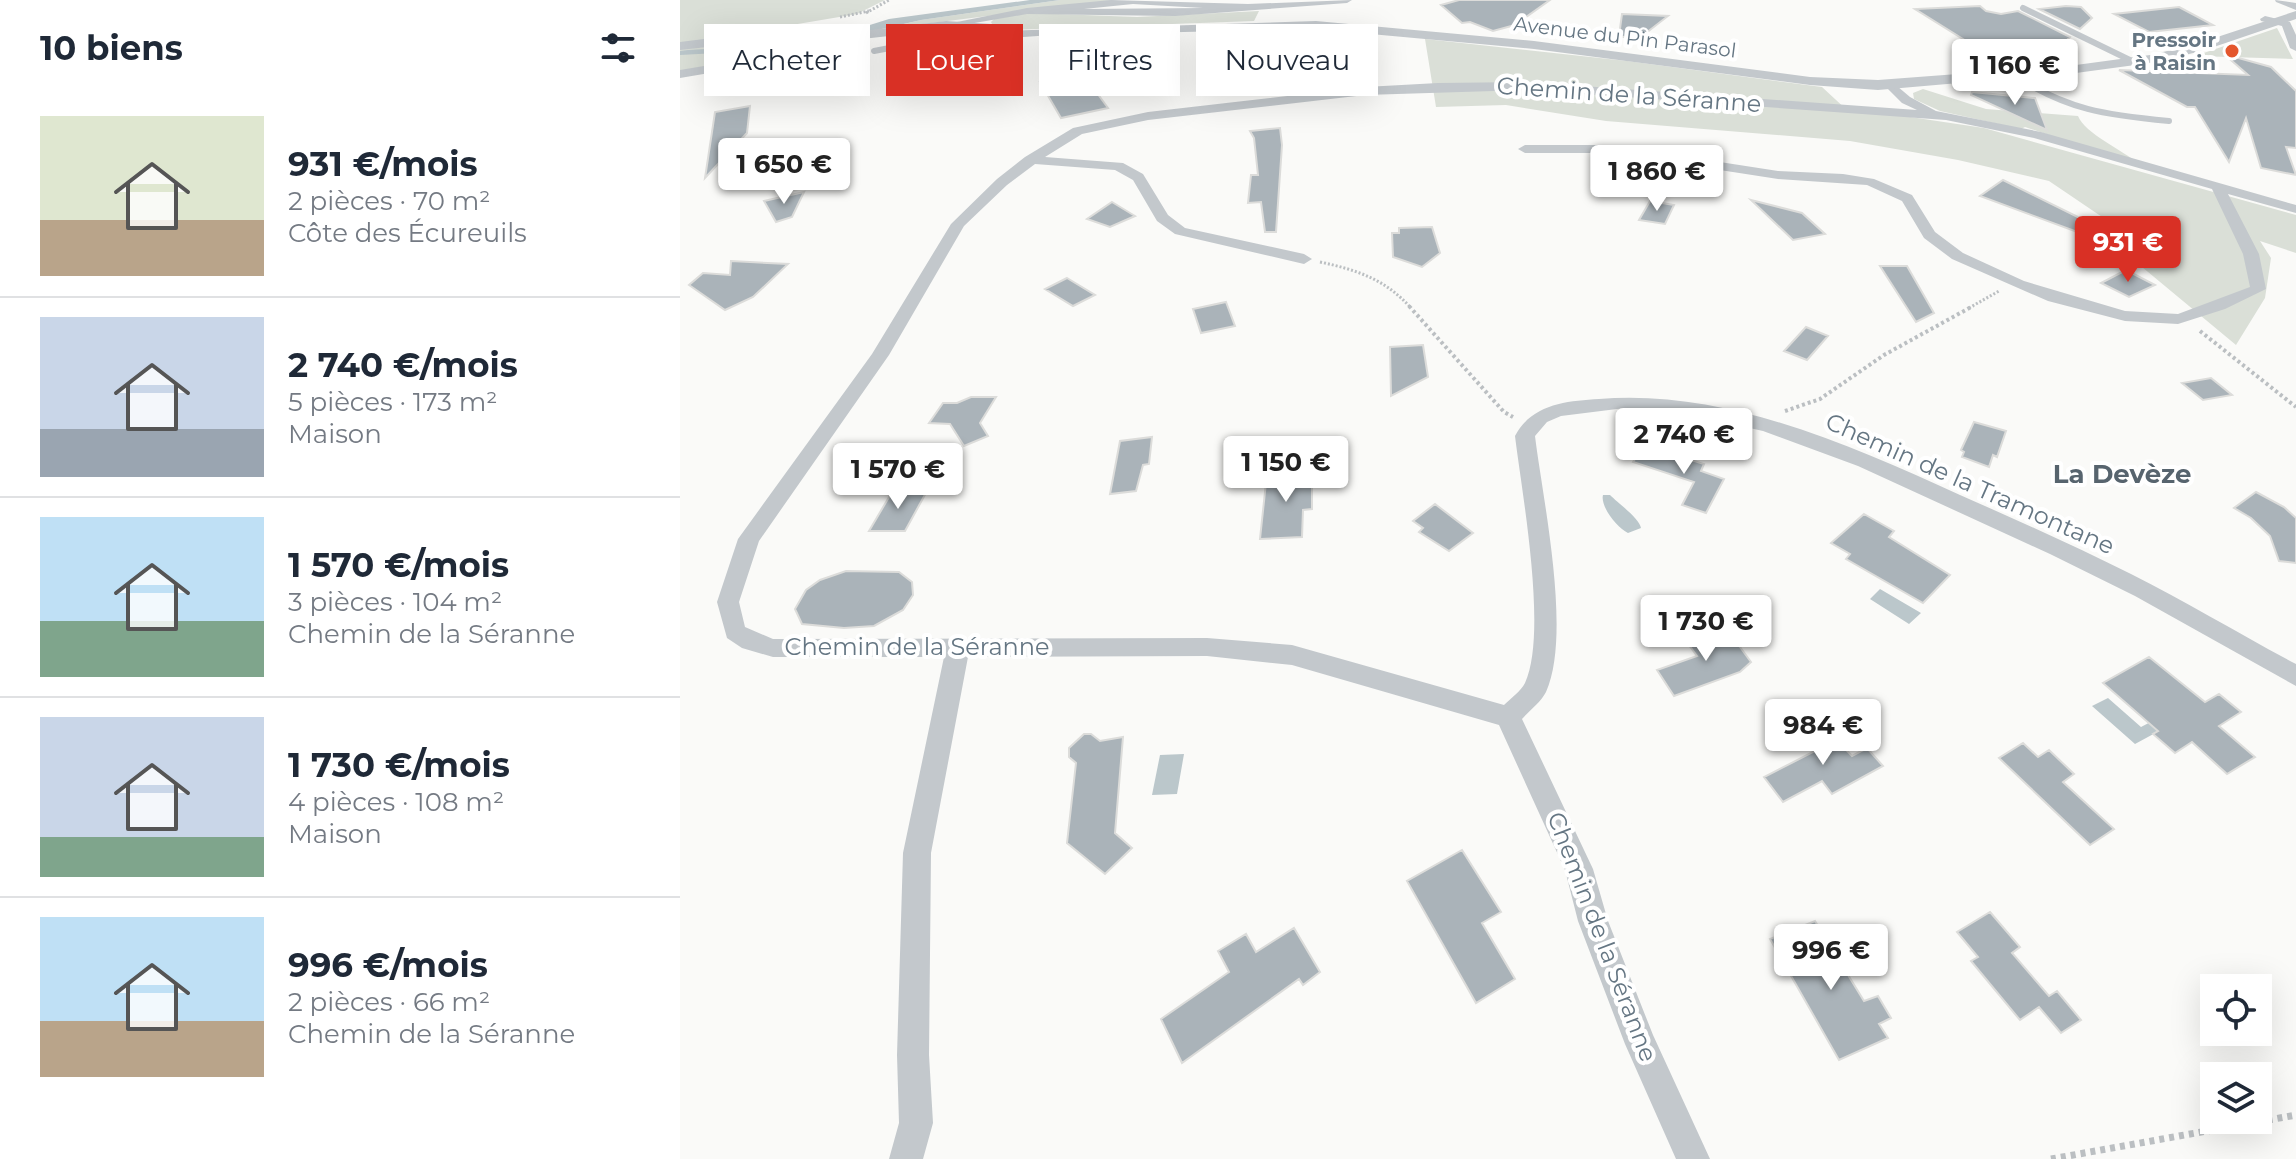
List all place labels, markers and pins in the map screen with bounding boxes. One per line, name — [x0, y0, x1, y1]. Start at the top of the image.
place label: Pressoir à Raisin — [2132, 28, 2216, 75]
pin: 1 160 € — [1941, 39, 2089, 107]
marker: Pressoir à Raisin — [2223, 42, 2241, 60]
pin: 1 650 € — [710, 138, 858, 206]
pin: 1 860 € — [1583, 145, 1731, 213]
pin: 931 € — [2072, 216, 2184, 284]
pin: 2 740 € — [1610, 408, 1758, 476]
pin: 1 150 € — [1212, 436, 1360, 504]
pin: 1 570 € — [824, 443, 972, 511]
pin: 1 730 € — [1632, 595, 1780, 663]
pin: 984 € — [1767, 699, 1879, 767]
pin: 996 € — [1775, 924, 1887, 992]

